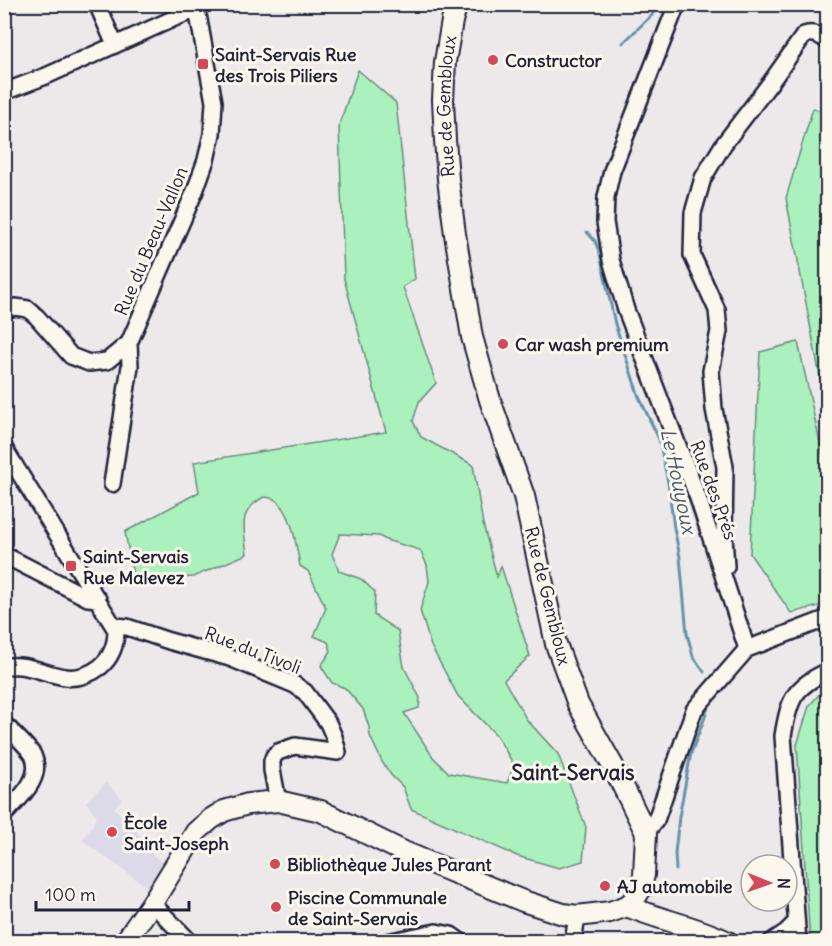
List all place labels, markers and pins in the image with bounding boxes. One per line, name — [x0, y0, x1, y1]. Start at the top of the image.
place label: Saint-Servais Rue des Trois Piliers — [215, 43, 357, 87]
place label: Constructor — [505, 49, 603, 72]
marker: Constructor — [486, 53, 500, 67]
marker: Saint-Servais Rue des Trois Piliers — [196, 57, 210, 71]
place label: Car wash premium — [515, 333, 669, 356]
marker: Car wash premium — [496, 337, 510, 351]
place label: Saint-Servais Rue Malevez — [83, 545, 189, 589]
marker: Saint-Servais Rue Malevez — [64, 559, 78, 573]
place label: Ècole Saint-Joseph — [124, 811, 230, 855]
marker: Ècole Saint-Joseph — [105, 825, 119, 839]
place label: Bibliothèque Jules Parant — [287, 853, 493, 876]
marker: Bibliothèque Jules Parant — [268, 857, 282, 871]
place label: AJ automobile — [617, 875, 733, 898]
marker: AJ automobile — [598, 879, 612, 893]
place label: Piscine Communale de Saint-Servais — [288, 886, 447, 930]
marker: Piscine Communale de Saint-Servais — [269, 900, 283, 914]

